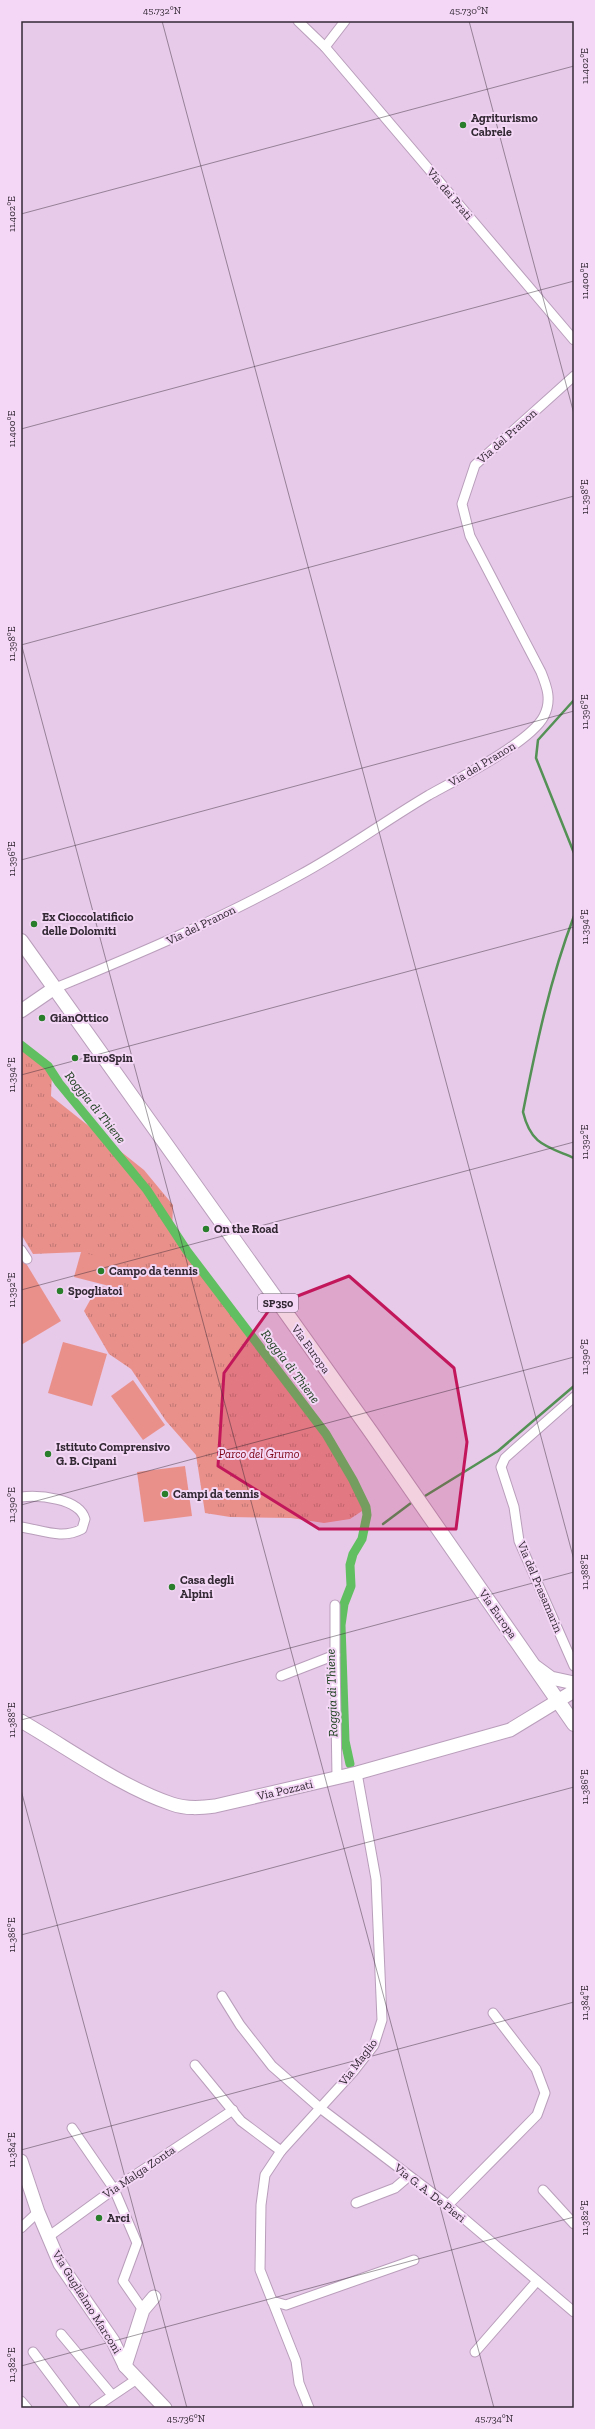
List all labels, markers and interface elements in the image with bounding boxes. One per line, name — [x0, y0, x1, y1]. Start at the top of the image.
text: 45.732°N — [143, 5, 182, 17]
text: 45.730°N — [450, 5, 489, 17]
text: 11.402°E — [579, 48, 591, 84]
place label: Agriturismo Cabrele — [471, 111, 538, 139]
marker: Agriturismo Cabrele — [458, 120, 468, 130]
street label: Via dei Prati — [424, 165, 476, 223]
text: 11.402°E — [6, 196, 18, 232]
text: 11.400°E — [579, 263, 591, 299]
street label: Via del Pranon — [474, 406, 540, 467]
text: 11.400°E — [6, 411, 18, 447]
text: 11.398°E — [579, 479, 591, 515]
text: 11.398°E — [6, 626, 18, 662]
text: 11.396°E — [579, 694, 591, 730]
street label: Via del Pranon — [445, 739, 518, 790]
text: 11.396°E — [6, 841, 18, 877]
street label: Via del Pranon — [163, 902, 238, 948]
text: 11.394°E — [579, 909, 591, 945]
place label: Ex Cioccolatificio delle Dolomiti — [42, 910, 134, 938]
marker: Ex Cioccolatificio delle Dolomiti — [29, 919, 39, 929]
place label: GianOttico — [50, 1011, 109, 1025]
marker: GianOttico — [37, 1013, 47, 1023]
place label: EuroSpin — [83, 1051, 133, 1065]
marker: EuroSpin — [70, 1053, 80, 1063]
text: 11.394°E — [6, 1057, 18, 1093]
water label: Roggia di Thiene — [62, 1068, 129, 1147]
text: 11.392°E — [579, 1124, 591, 1160]
place label: On the Road — [214, 1222, 279, 1236]
marker: On the Road — [201, 1224, 211, 1234]
place label: Campo da tennis — [109, 1264, 198, 1278]
marker: Campo da tennis — [96, 1266, 106, 1276]
text: 11.392°E — [6, 1272, 18, 1308]
place label: Spogliatoi — [68, 1284, 123, 1298]
marker: Spogliatoi — [55, 1286, 65, 1296]
road number: SP350 — [258, 1294, 298, 1312]
street label: Via Europa — [288, 1321, 333, 1376]
water label: Roggia di Thiene — [258, 1326, 323, 1406]
text: 11.390°E — [579, 1339, 591, 1375]
place label: Istituto Comprensivo G. B. Cipani — [56, 1440, 171, 1468]
park label: Parco del Grumo — [219, 1447, 300, 1461]
marker: Istituto Comprensivo G. B. Cipani — [43, 1449, 53, 1459]
text: 11.390°E — [6, 1487, 18, 1523]
place label: Campi da tennis — [173, 1487, 260, 1501]
marker: Campi da tennis — [160, 1489, 170, 1499]
street label: Via del Prasamarin — [514, 1538, 566, 1635]
text: 11.388°E — [579, 1554, 591, 1590]
place label: Casa degli Alpini — [180, 1573, 234, 1601]
marker: Casa degli Alpini — [167, 1582, 177, 1592]
street label: Via Europa — [475, 1586, 520, 1641]
water label: Roggia di Thiene — [322, 1648, 341, 1737]
text: 11.388°E — [6, 1702, 18, 1738]
text: 11.386°E — [579, 1769, 591, 1805]
street label: Via Pozzati — [255, 1777, 315, 1803]
text: 11.386°E — [6, 1917, 18, 1953]
text: 11.384°E — [579, 1985, 591, 2021]
street label: Via Maglio — [335, 2036, 380, 2089]
text: 11.384°E — [6, 2132, 18, 2168]
street label: Via Malga Zonta — [99, 2143, 178, 2202]
street label: Via G. A. De Pieri — [391, 2160, 469, 2226]
text: 11.382°E — [579, 2200, 591, 2236]
place label: Arci — [107, 2211, 130, 2225]
marker: Arci — [94, 2213, 104, 2223]
street label: Via Guglielmo Marconi — [49, 2247, 125, 2357]
text: 11.382°E — [6, 2347, 18, 2383]
text: 45.736°N — [167, 2413, 206, 2425]
text: 45.734°N — [475, 2413, 514, 2425]

